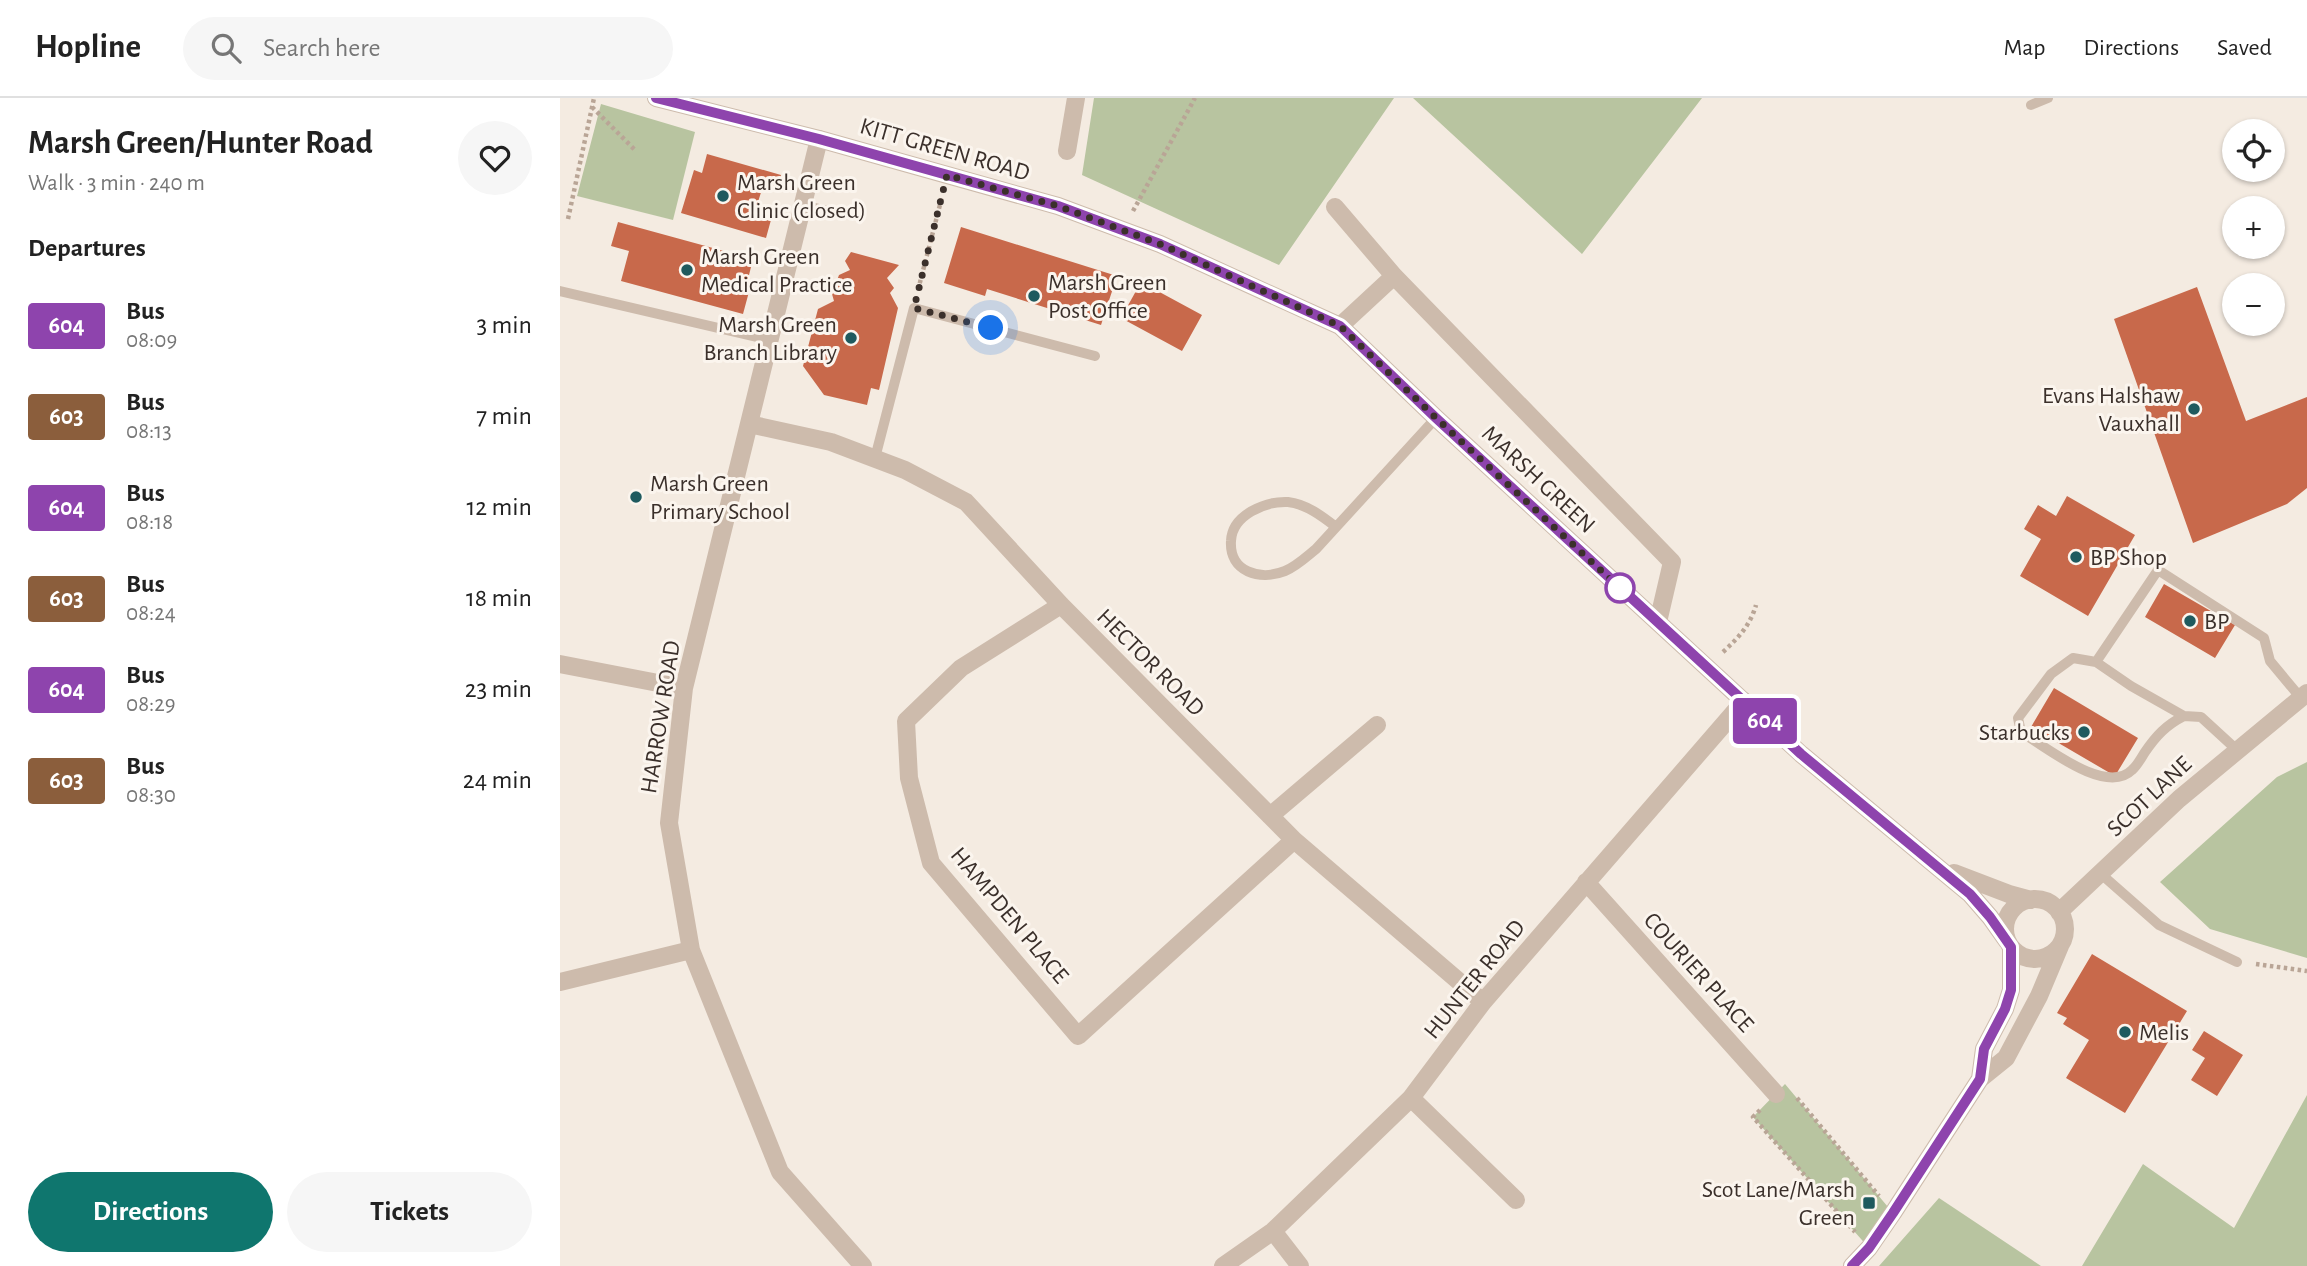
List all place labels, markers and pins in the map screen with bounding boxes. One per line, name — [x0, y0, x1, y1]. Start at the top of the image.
place label: Marsh Green Clinic (closed) — [737, 171, 866, 223]
marker: Marsh Green Clinic (closed) — [715, 188, 731, 204]
place label: Marsh Green Medical Practice — [701, 245, 852, 297]
marker: Marsh Green Medical Practice — [679, 262, 695, 278]
place label: Marsh Green Post Office — [1048, 271, 1167, 323]
marker: Marsh Green Post Office — [1026, 288, 1042, 304]
place label: Marsh Green Branch Library — [703, 313, 837, 365]
marker: Marsh Green Branch Library — [843, 330, 859, 346]
place label: Evans Halshaw Vauxhall — [2042, 384, 2180, 436]
marker: Evans Halshaw Vauxhall — [2186, 401, 2202, 417]
place label: Marsh Green Primary School — [650, 472, 790, 524]
marker: Marsh Green Primary School — [628, 489, 644, 505]
place label: BP Shop — [2090, 546, 2167, 570]
marker: BP Shop — [2068, 549, 2084, 565]
unlabelled marker — [1605, 573, 1635, 603]
place label: BP — [2204, 610, 2229, 634]
marker: BP — [2182, 613, 2198, 629]
place label: Starbucks — [1979, 721, 2070, 745]
marker: Starbucks — [2076, 724, 2092, 740]
place label: Melis — [2139, 1021, 2189, 1045]
marker: Melis — [2117, 1024, 2133, 1040]
place label: Scot Lane/Marsh Green — [1702, 1178, 1855, 1230]
marker: Scot Lane/Marsh Green — [1861, 1195, 1877, 1211]

